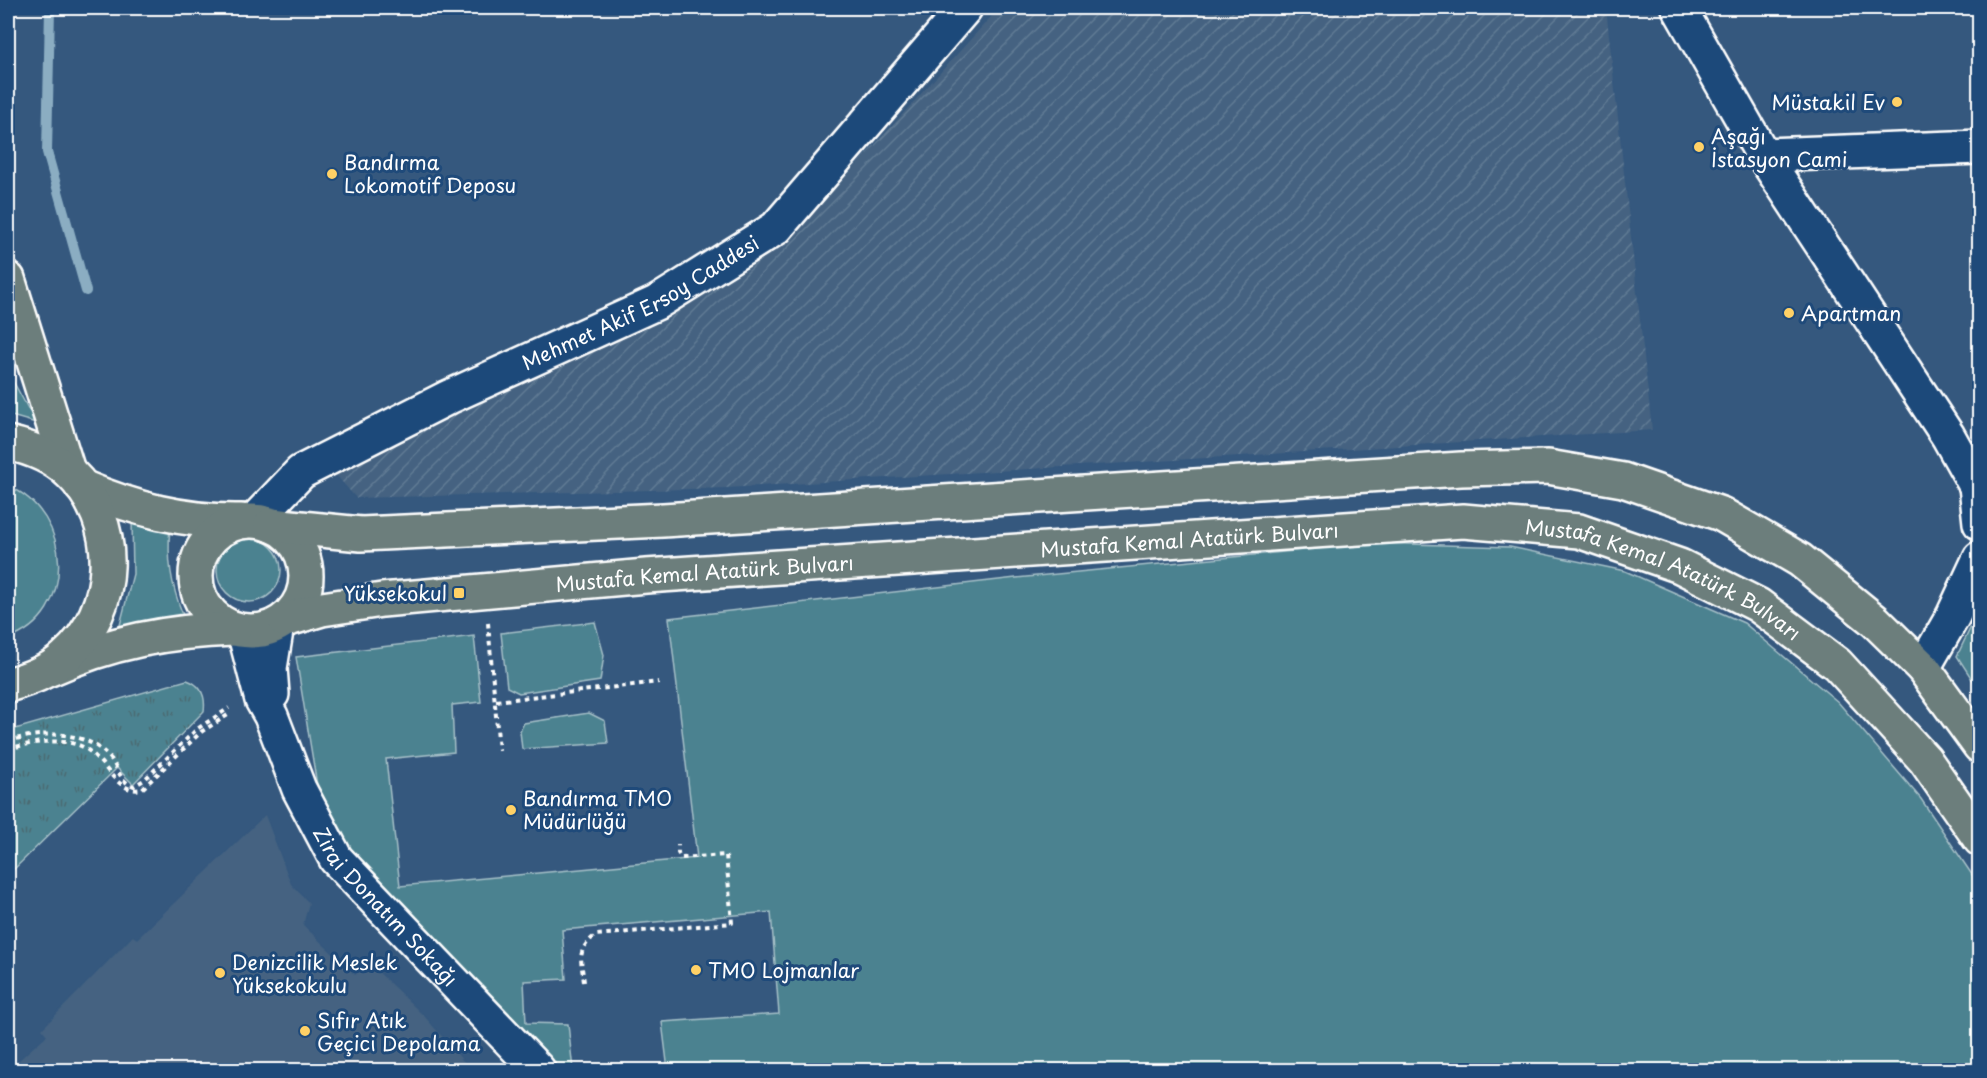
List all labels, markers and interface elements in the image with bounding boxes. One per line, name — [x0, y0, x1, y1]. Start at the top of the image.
place label: Müstakil Ev — [1772, 87, 1886, 117]
marker: Müstakil Ev — [1890, 95, 1904, 109]
place label: Aşağı İstasyon Cami — [1711, 121, 1847, 174]
marker: Aşağı İstasyon Cami — [1692, 140, 1706, 154]
place label: Bandırma Lokomotif Deposu — [344, 147, 516, 200]
marker: Bandırma Lokomotif Deposu — [325, 167, 339, 181]
street label: Mehmet Akif Ersoy Caddesi — [517, 227, 764, 377]
place label: Apartman — [1801, 298, 1901, 328]
marker: Apartman — [1782, 306, 1796, 320]
street label: Mustafa Kemal Atatürk Bulvarı — [1524, 511, 1808, 647]
street label: Mustafa Kemal Atatürk Bulvarı — [1039, 514, 1340, 564]
street label: Mustafa Kemal Atatürk Bulvarı — [554, 547, 855, 599]
place label: Yüksekokul — [344, 578, 447, 608]
marker: Yüksekokul — [452, 586, 466, 600]
place label: Bandırma TMO Müdürlüğü — [523, 783, 672, 836]
marker: Bandırma TMO Müdürlüğü — [504, 803, 518, 817]
street label: Zirai Donatım Sokağı — [306, 821, 465, 993]
place label: Denizcilik Meslek Yüksekokulu — [232, 947, 398, 1000]
place label: TMO Lojmanlar — [708, 955, 859, 985]
marker: TMO Lojmanlar — [689, 963, 703, 977]
marker: Denizcilik Meslek Yüksekokulu — [213, 966, 227, 980]
place label: Sıfır Atık Geçici Depolama — [317, 1005, 481, 1058]
marker: Sıfır Atık Geçici Depolama — [298, 1024, 312, 1038]

